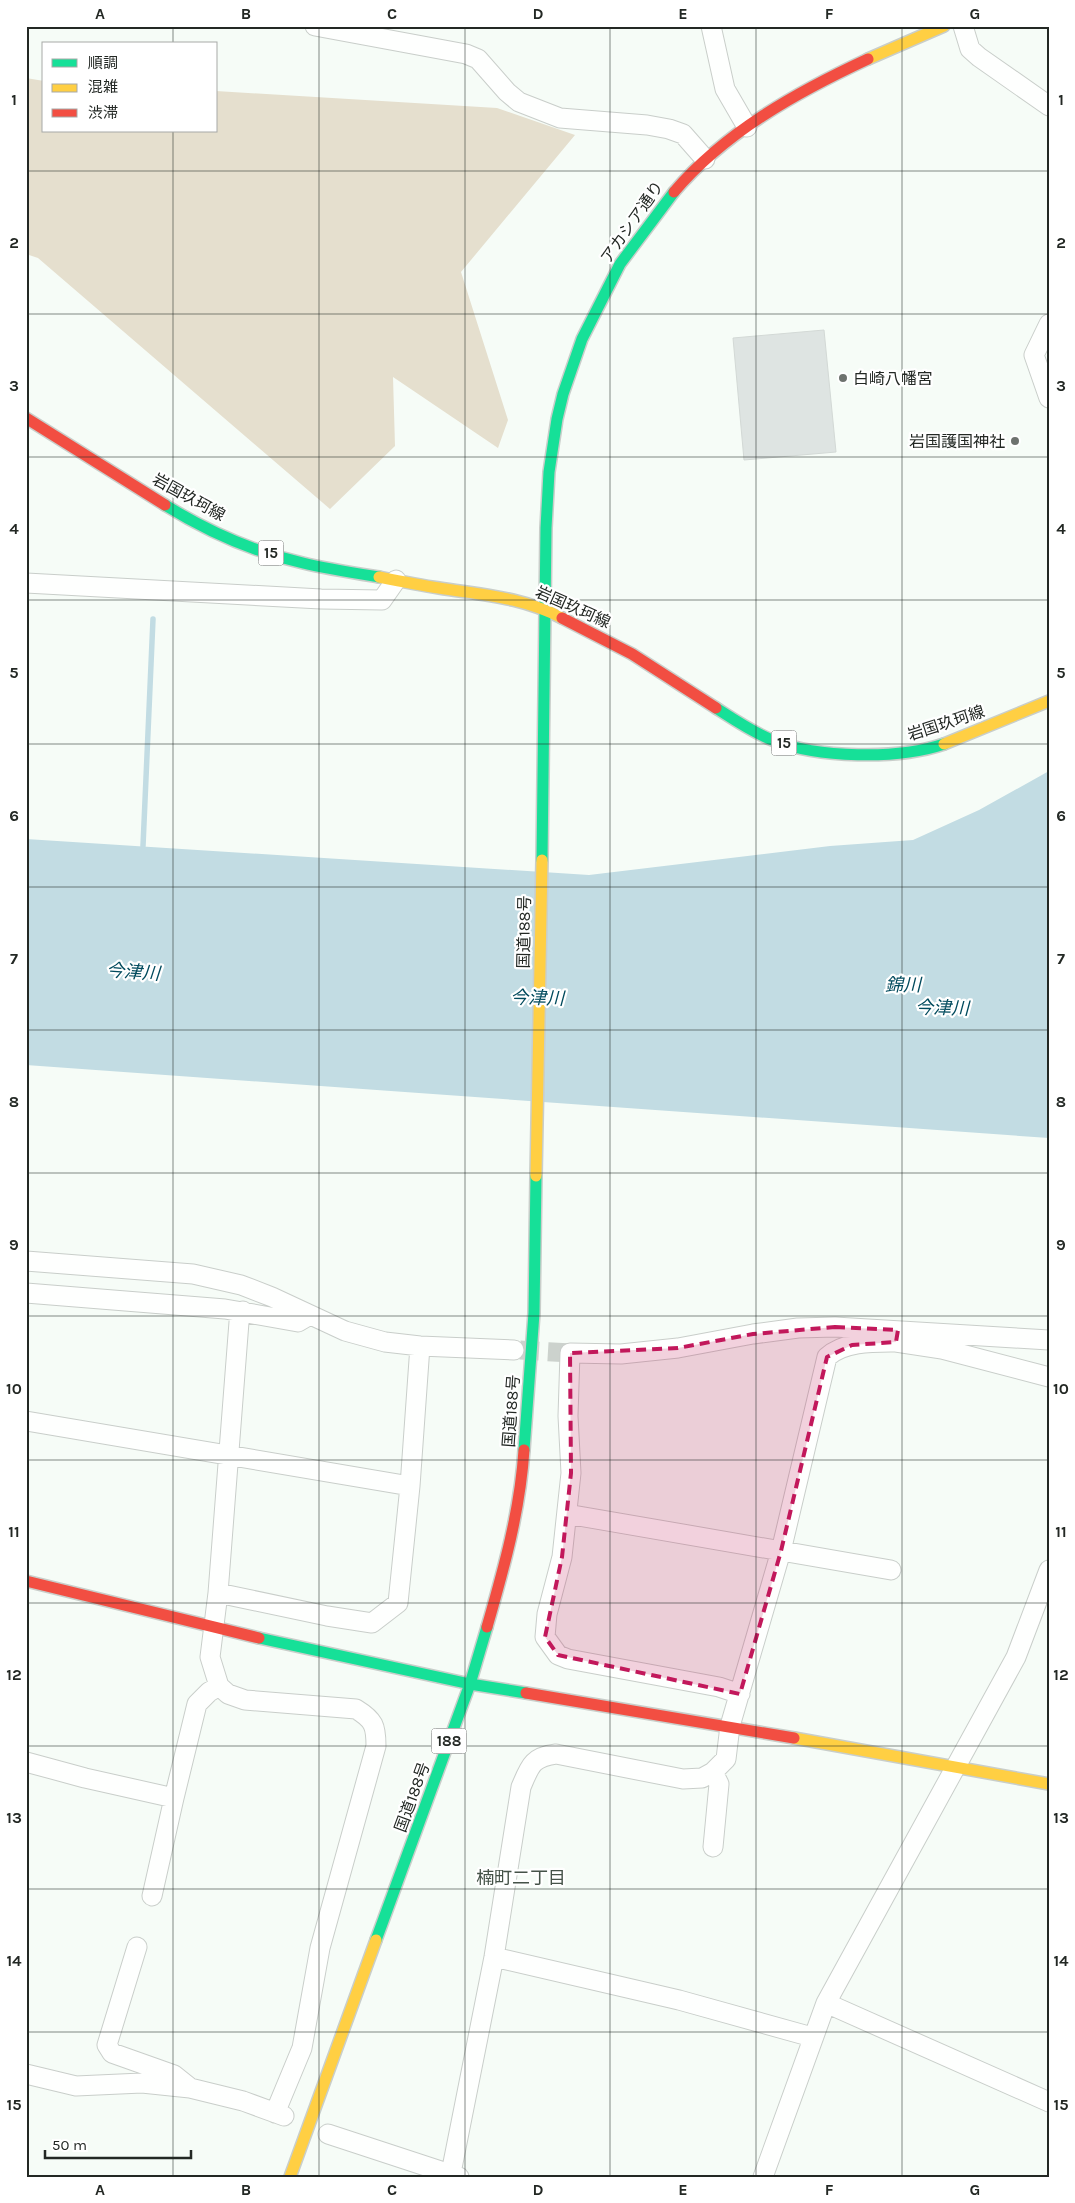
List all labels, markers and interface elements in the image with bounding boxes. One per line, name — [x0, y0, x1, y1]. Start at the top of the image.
text: A — [95, 4, 105, 23]
text: B — [241, 4, 251, 23]
text: C — [387, 4, 397, 23]
text: D — [533, 4, 544, 23]
text: E — [678, 4, 688, 23]
text: F — [825, 4, 834, 23]
text: G — [970, 4, 980, 23]
legend — [42, 42, 218, 132]
text: 順調 — [88, 54, 118, 72]
text: 混雑 — [88, 78, 118, 96]
text: 1 — [11, 90, 17, 109]
text: 1 — [1058, 90, 1064, 109]
text: 渋滞 — [88, 104, 118, 122]
street label: アカシア通り — [597, 177, 667, 267]
text: 2 — [9, 233, 19, 252]
text: 2 — [1056, 233, 1066, 252]
place label: 白崎八幡宮 — [853, 369, 933, 388]
marker: 白崎八幡宮 — [837, 372, 849, 384]
text: 3 — [9, 376, 19, 395]
text: 3 — [1056, 376, 1066, 395]
place label: 岩国護国神社 — [909, 432, 1005, 451]
marker: 岩国護国神社 — [1009, 435, 1021, 447]
street label: 岩国玖珂線 — [149, 469, 229, 525]
text: 4 — [9, 519, 19, 538]
text: 4 — [1056, 519, 1066, 538]
road number: 15 — [258, 540, 284, 566]
street label: 岩国玖珂線 — [533, 582, 613, 632]
text: 5 — [9, 663, 19, 682]
text: 5 — [1056, 663, 1066, 682]
street label: 岩国玖珂線 — [905, 702, 987, 744]
road number: 15 — [772, 730, 796, 756]
text: 6 — [9, 806, 19, 825]
text: 6 — [1056, 806, 1066, 825]
street label: 国道188号 — [514, 895, 534, 969]
text: 7 — [10, 949, 18, 968]
text: 7 — [1057, 949, 1065, 968]
water label: 今津川 — [105, 959, 163, 985]
water label: 錦川 — [885, 974, 923, 996]
water label: 今津川 — [510, 987, 566, 1010]
water label: 今津川 — [915, 997, 971, 1020]
text: 8 — [9, 1092, 19, 1111]
text: 8 — [1056, 1092, 1066, 1111]
text: 9 — [9, 1235, 19, 1254]
text: 9 — [1056, 1235, 1066, 1254]
street label: 国道188号 — [499, 1374, 523, 1448]
text: 10 — [6, 1379, 22, 1398]
text: 10 — [1053, 1379, 1069, 1398]
text: 11 — [8, 1522, 20, 1541]
text: 11 — [1055, 1522, 1067, 1541]
text: 12 — [6, 1665, 22, 1684]
text: 12 — [1053, 1665, 1069, 1684]
road number: 188 — [432, 1728, 466, 1754]
street label: 国道188号 — [391, 1759, 433, 1835]
text: 13 — [6, 1808, 22, 1827]
text: 13 — [1053, 1808, 1069, 1827]
district label: 楠町二丁目 — [476, 1867, 566, 1889]
text: 14 — [6, 1951, 22, 1970]
text: 14 — [1053, 1951, 1069, 1970]
text: 15 — [6, 2095, 22, 2114]
text: 15 — [1053, 2095, 1069, 2114]
scale bar — [45, 2128, 191, 2160]
text: 50 m — [52, 2136, 87, 2154]
text: A — [95, 2180, 105, 2199]
text: B — [241, 2180, 251, 2199]
text: C — [387, 2180, 397, 2199]
text: D — [533, 2180, 544, 2199]
text: E — [678, 2180, 688, 2199]
text: F — [825, 2180, 834, 2199]
text: G — [970, 2180, 980, 2199]

